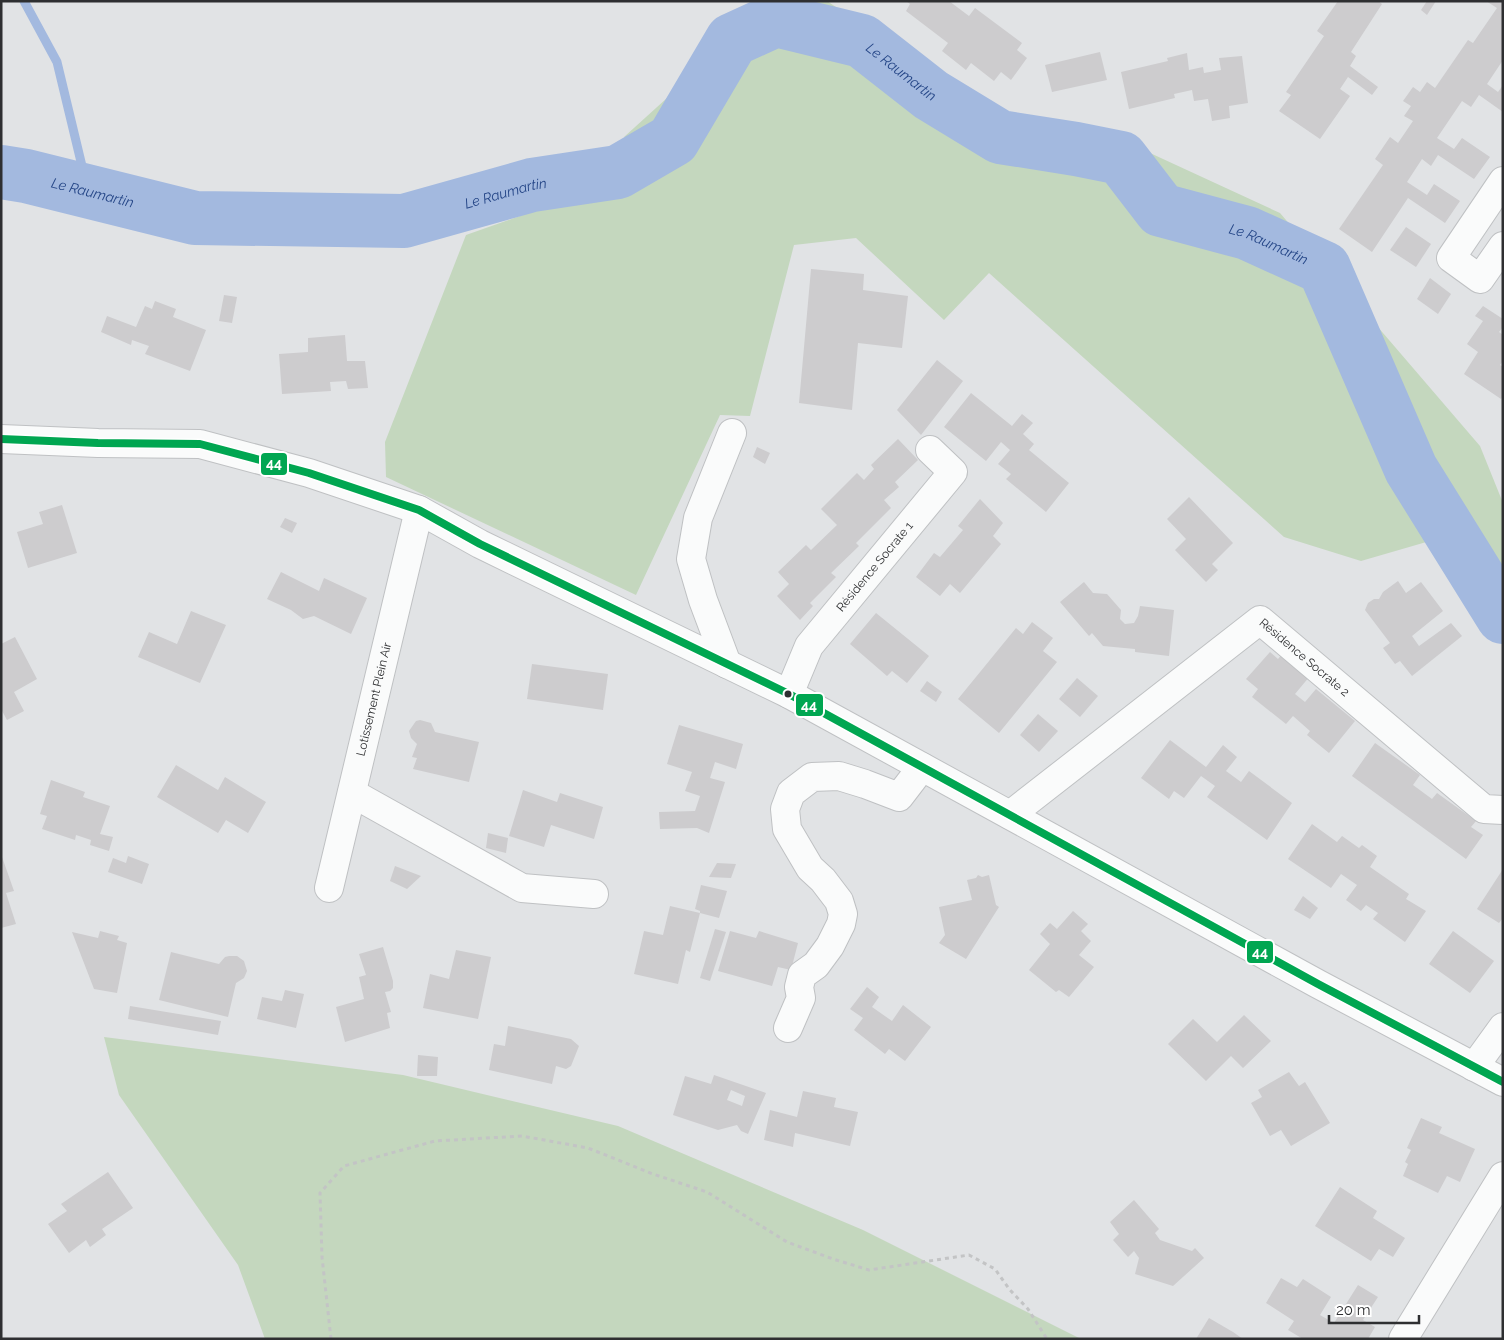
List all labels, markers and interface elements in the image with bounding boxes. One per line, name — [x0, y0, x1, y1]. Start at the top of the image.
water label: Le Raumartin — [863, 40, 939, 104]
water label: Le Raumartin — [50, 175, 136, 211]
water label: Le Raumartin — [463, 175, 548, 212]
water label: Le Raumartin — [1228, 221, 1311, 268]
line badge: 44 — [260, 452, 288, 476]
text: 44 — [266, 455, 282, 471]
street label: Résidence Socrate 1 — [834, 519, 916, 614]
street label: Résidence Socrate 2 — [1256, 615, 1352, 699]
street label: Lotissement Plein Air — [354, 640, 394, 758]
unlabelled marker — [783, 689, 793, 699]
line badge: 44 — [795, 693, 824, 717]
text: 44 — [801, 697, 817, 713]
line badge: 44 — [1246, 940, 1274, 964]
text: 44 — [1252, 944, 1268, 960]
scale bar — [1329, 1292, 1419, 1324]
text: 20 m — [1336, 1301, 1371, 1319]

